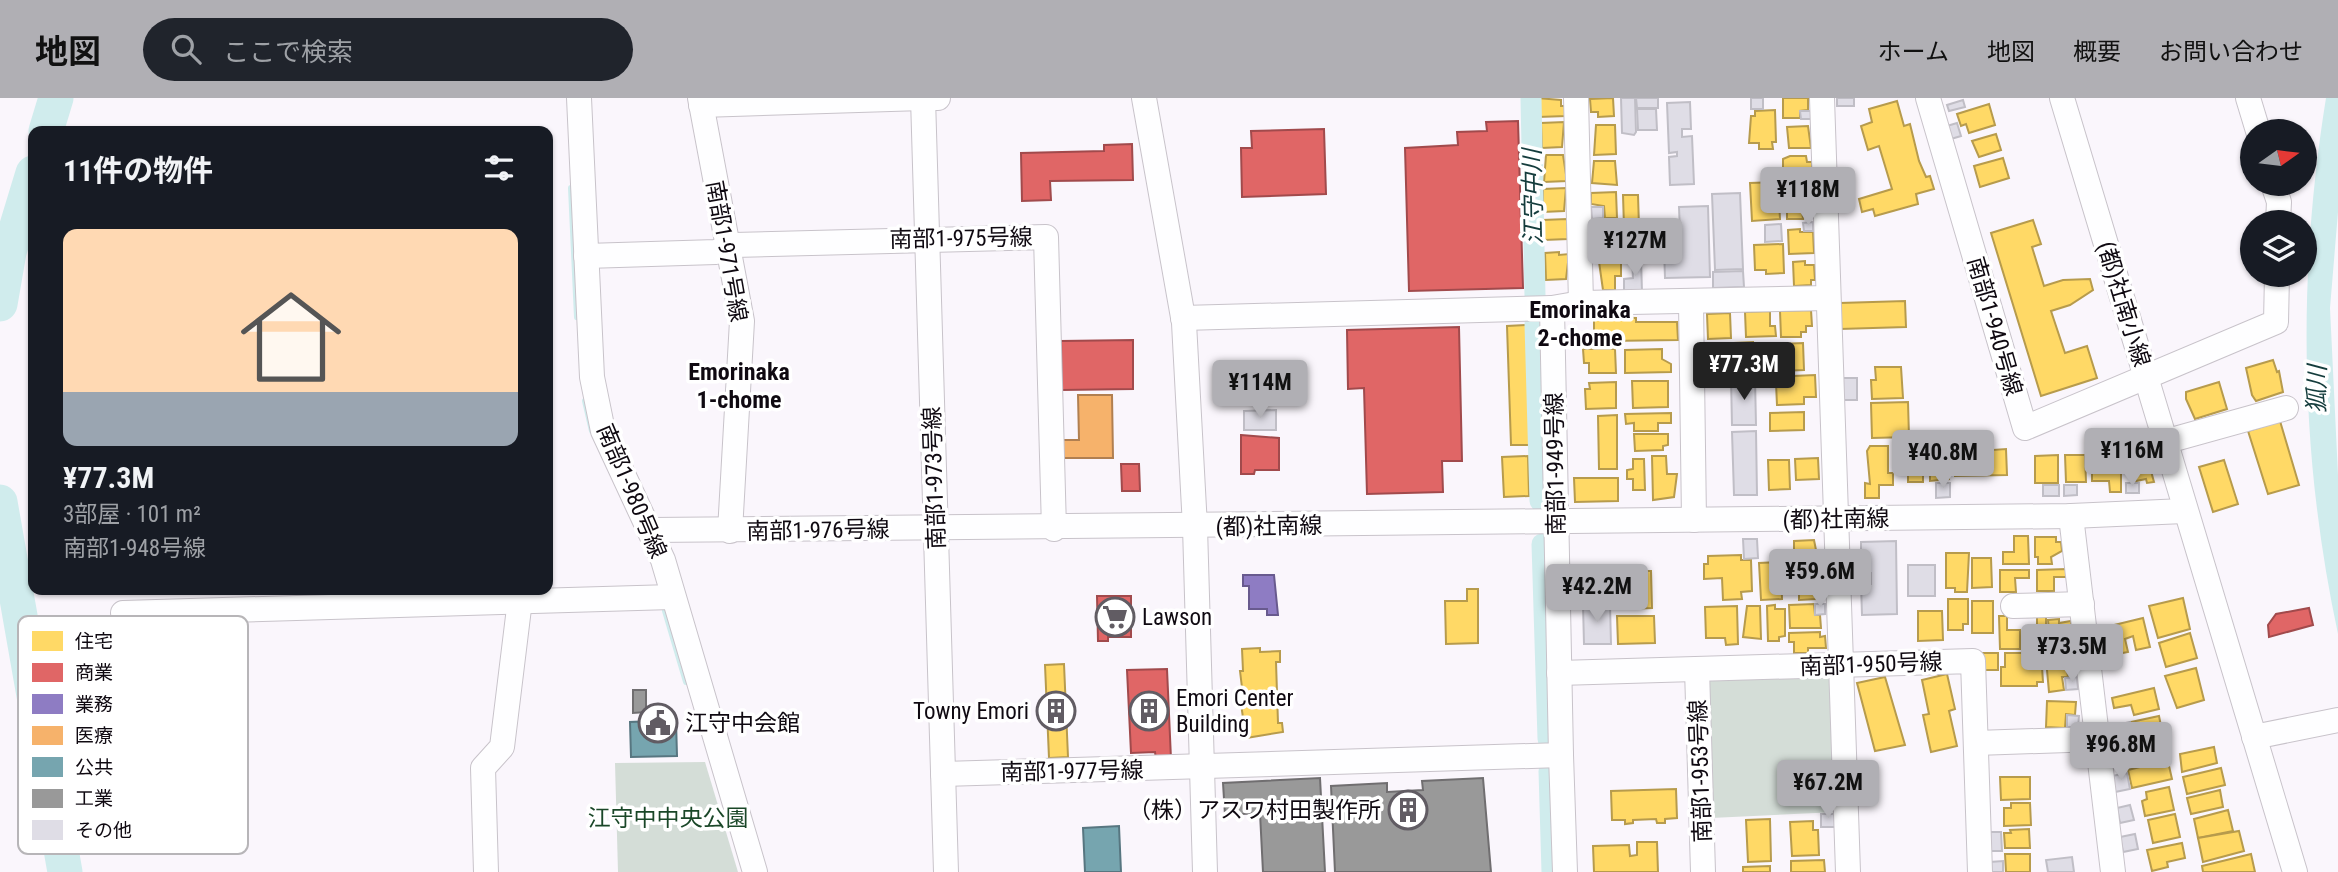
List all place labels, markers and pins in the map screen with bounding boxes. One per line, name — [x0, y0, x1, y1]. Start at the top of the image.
pin: ¥118M — [1759, 167, 1857, 227]
pin: ¥127M — [1586, 218, 1684, 278]
pin: ¥77.3M — [1687, 342, 1801, 402]
pin: ¥114M — [1211, 360, 1309, 420]
pin: ¥116M — [2083, 428, 2181, 488]
pin: ¥40.8M — [1886, 430, 2000, 490]
pin: ¥59.6M — [1763, 550, 1877, 609]
pin: ¥42.2M — [1540, 564, 1654, 624]
supermarket icon: Lawson — [1094, 596, 1136, 638]
place label: Lawson — [1142, 604, 1212, 631]
pin: ¥73.5M — [2015, 624, 2129, 684]
place label: Emori Center Building — [1176, 685, 1293, 738]
building icon: Towny Emori — [1035, 690, 1077, 732]
building icon: Emori Center Building — [1128, 690, 1170, 732]
place label: Towny Emori — [913, 698, 1029, 725]
public building icon: 江守中会館 — [637, 702, 679, 744]
place label: 江守中会館 — [685, 710, 800, 737]
pin: ¥96.8M — [2064, 722, 2178, 782]
pin: ¥67.2M — [1771, 760, 1885, 820]
building icon: （株）アスワ村田製作所 — [1387, 789, 1429, 831]
place label: （株）アスワ村田製作所 — [1128, 797, 1381, 824]

